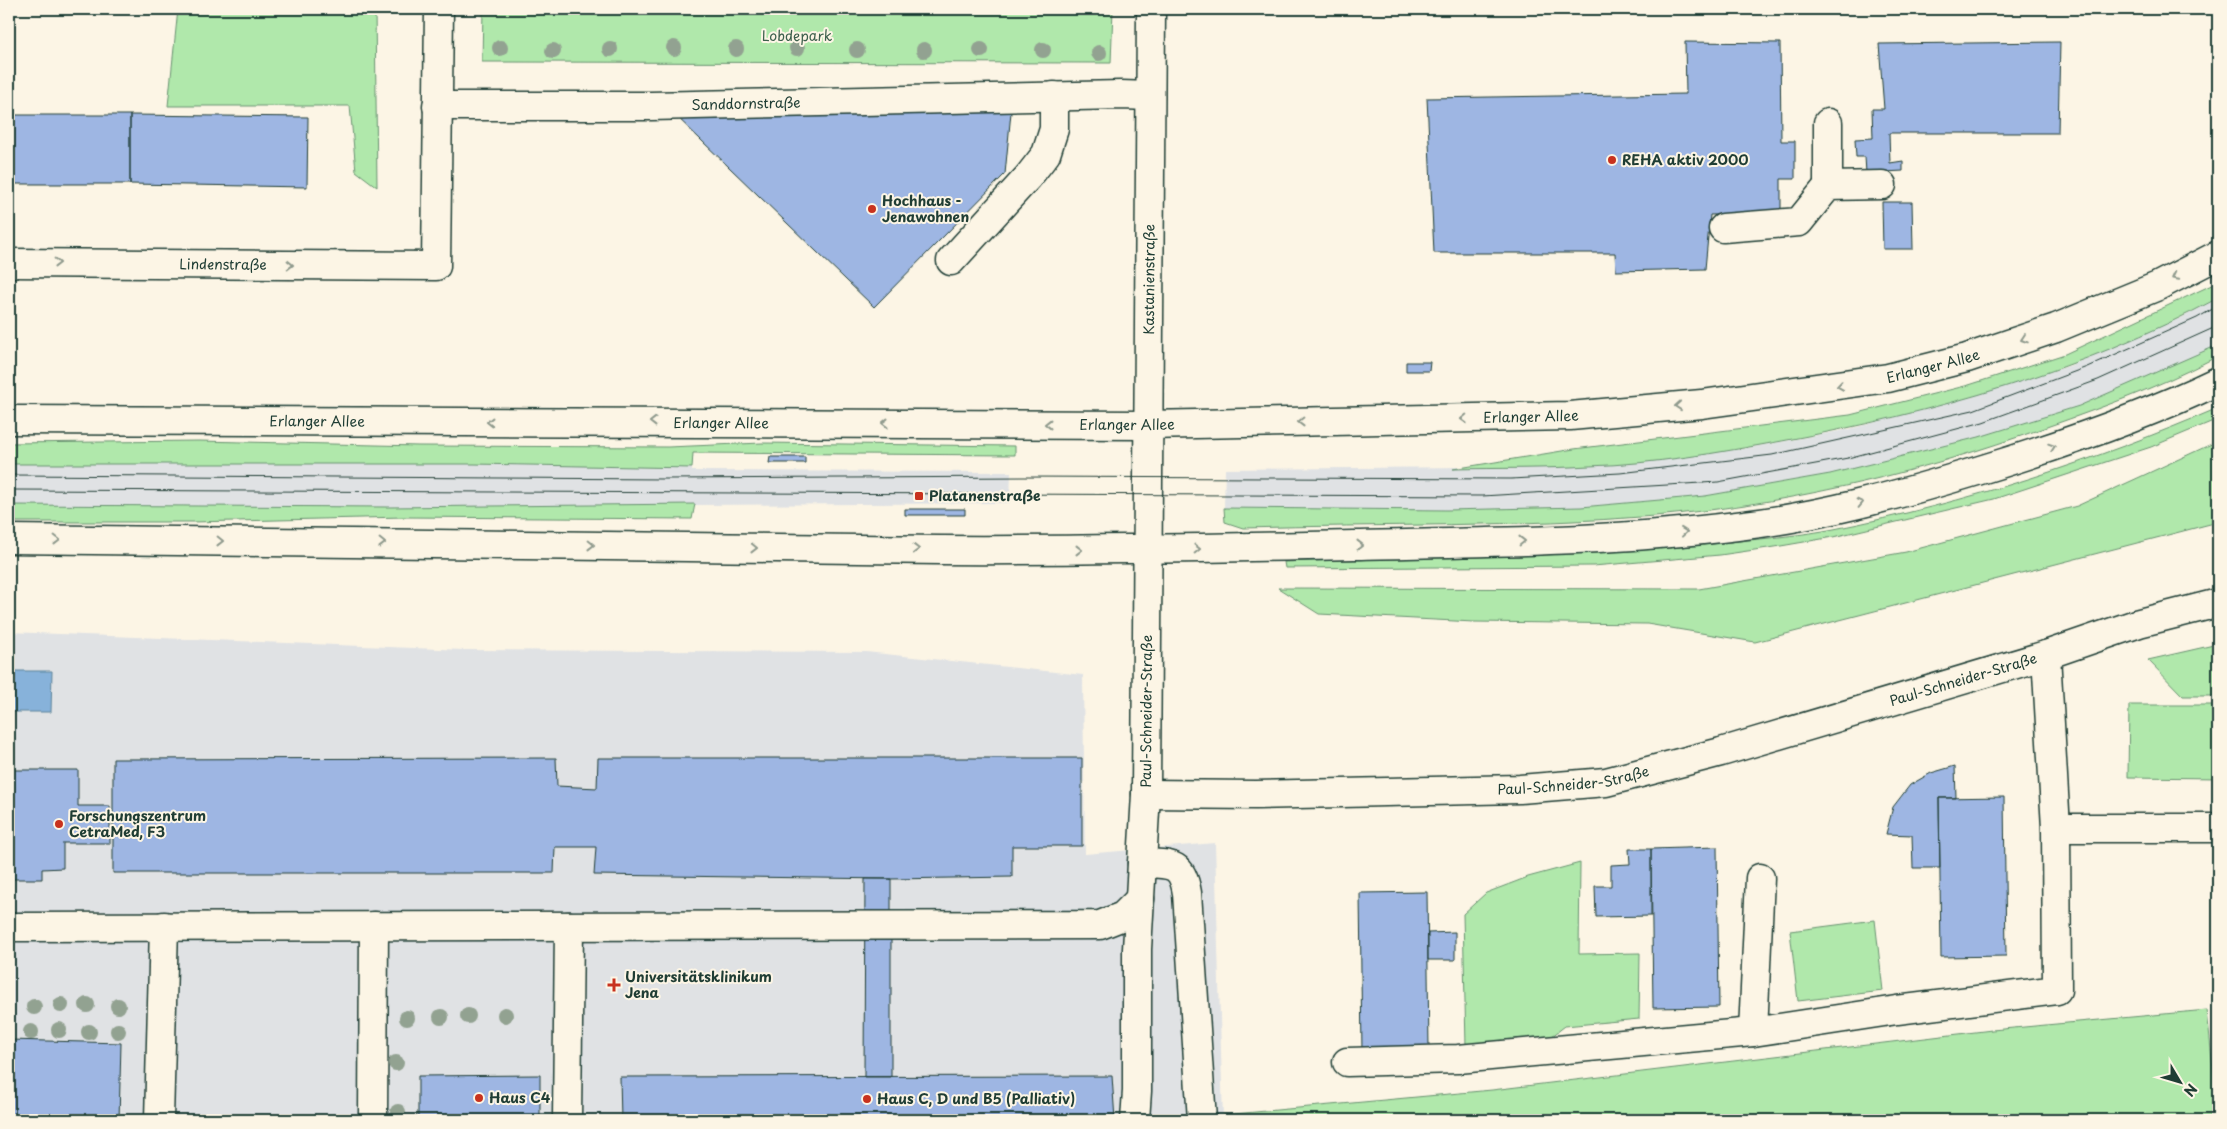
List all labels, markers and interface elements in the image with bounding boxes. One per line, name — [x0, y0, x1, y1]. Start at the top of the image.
park label: Lobdepark — [762, 25, 833, 46]
street label: Sanddornstraße — [691, 92, 801, 115]
place label: REHA aktiv 2000 — [1622, 149, 1748, 170]
marker: REHA aktiv 2000 — [1606, 154, 1618, 166]
place label: Hochhaus - Jenawohnen — [882, 190, 969, 227]
marker: Hochhaus - Jenawohnen — [866, 203, 878, 215]
street label: Kastanienstraße — [1138, 224, 1160, 335]
street label: Lindenstraße — [179, 253, 267, 275]
one-way arrow — [54, 258, 62, 268]
one-way arrow — [286, 260, 294, 270]
one-way arrow — [2171, 271, 2180, 281]
one-way arrow — [2021, 333, 2029, 343]
street label: Erlanger Allee — [1884, 343, 1983, 388]
one-way arrow — [1835, 380, 1844, 390]
one-way arrow — [1674, 401, 1682, 412]
street label: Erlanger Allee — [1483, 404, 1580, 428]
street label: Erlanger Allee — [269, 410, 365, 432]
street label: Erlanger Allee — [673, 412, 769, 433]
street label: Erlanger Allee — [1079, 413, 1175, 435]
one-way arrow — [1460, 414, 1468, 424]
one-way arrow — [486, 417, 494, 427]
one-way arrow — [649, 417, 656, 427]
one-way arrow — [1297, 417, 1305, 427]
one-way arrow — [881, 418, 889, 428]
one-way arrow — [1044, 419, 1052, 429]
one-way arrow — [2048, 443, 2056, 453]
place label: Platanenstraße — [929, 485, 1041, 506]
marker: Platanenstraße — [913, 490, 925, 502]
one-way arrow — [1856, 498, 1865, 509]
one-way arrow — [1680, 527, 1688, 538]
one-way arrow — [54, 535, 62, 545]
one-way arrow — [216, 536, 224, 546]
one-way arrow — [1518, 536, 1526, 547]
one-way arrow — [379, 538, 387, 548]
one-way arrow — [588, 540, 595, 550]
one-way arrow — [1356, 540, 1364, 550]
one-way arrow — [750, 543, 758, 553]
one-way arrow — [1193, 543, 1201, 554]
one-way arrow — [912, 544, 920, 555]
one-way arrow — [1075, 545, 1083, 555]
street label: Paul-Schneider-Straße — [1135, 635, 1157, 788]
street label: Paul-Schneider-Straße — [1887, 647, 2039, 711]
street label: Paul-Schneider-Straße — [1497, 760, 1651, 800]
place label: Forschungszentrum CetraMed, F3 — [69, 805, 206, 842]
marker: Forschungszentrum CetraMed, F3 — [53, 818, 65, 830]
place label: Universitätsklinikum Jena — [625, 966, 772, 1003]
marker: Universitätsklinikum Jena — [607, 978, 621, 992]
north arrow — [2154, 1056, 2204, 1106]
text: N — [2179, 1079, 2202, 1101]
place label: Haus C4 — [489, 1087, 551, 1108]
place label: Haus C, D und B5 (Palliativ) — [877, 1088, 1075, 1109]
marker: Haus C4 — [473, 1092, 485, 1104]
marker: Haus C, D und B5 (Palliativ) — [861, 1093, 873, 1105]

